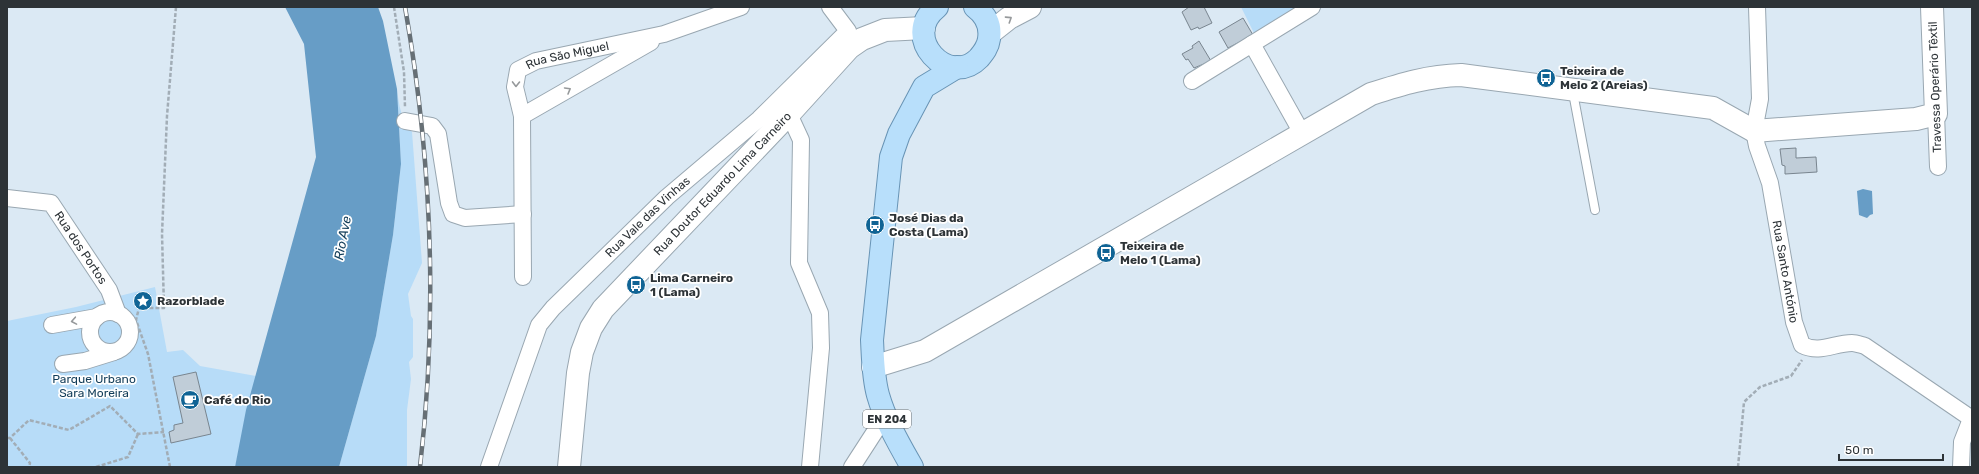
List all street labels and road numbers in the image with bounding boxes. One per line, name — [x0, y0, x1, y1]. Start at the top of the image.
street label: Travessa Operário Têxtil — [1926, 21, 1944, 153]
street label: Rua São Miguel — [523, 39, 610, 72]
street label: Rua Doutor Eduardo Lima Carneiro — [651, 109, 794, 258]
street label: Rua Vale das Vinhas — [602, 174, 693, 260]
street label: Rua dos Portos — [52, 209, 110, 287]
street label: Rua Santo António — [1770, 219, 1801, 324]
road number: EN 204 — [863, 410, 911, 428]

